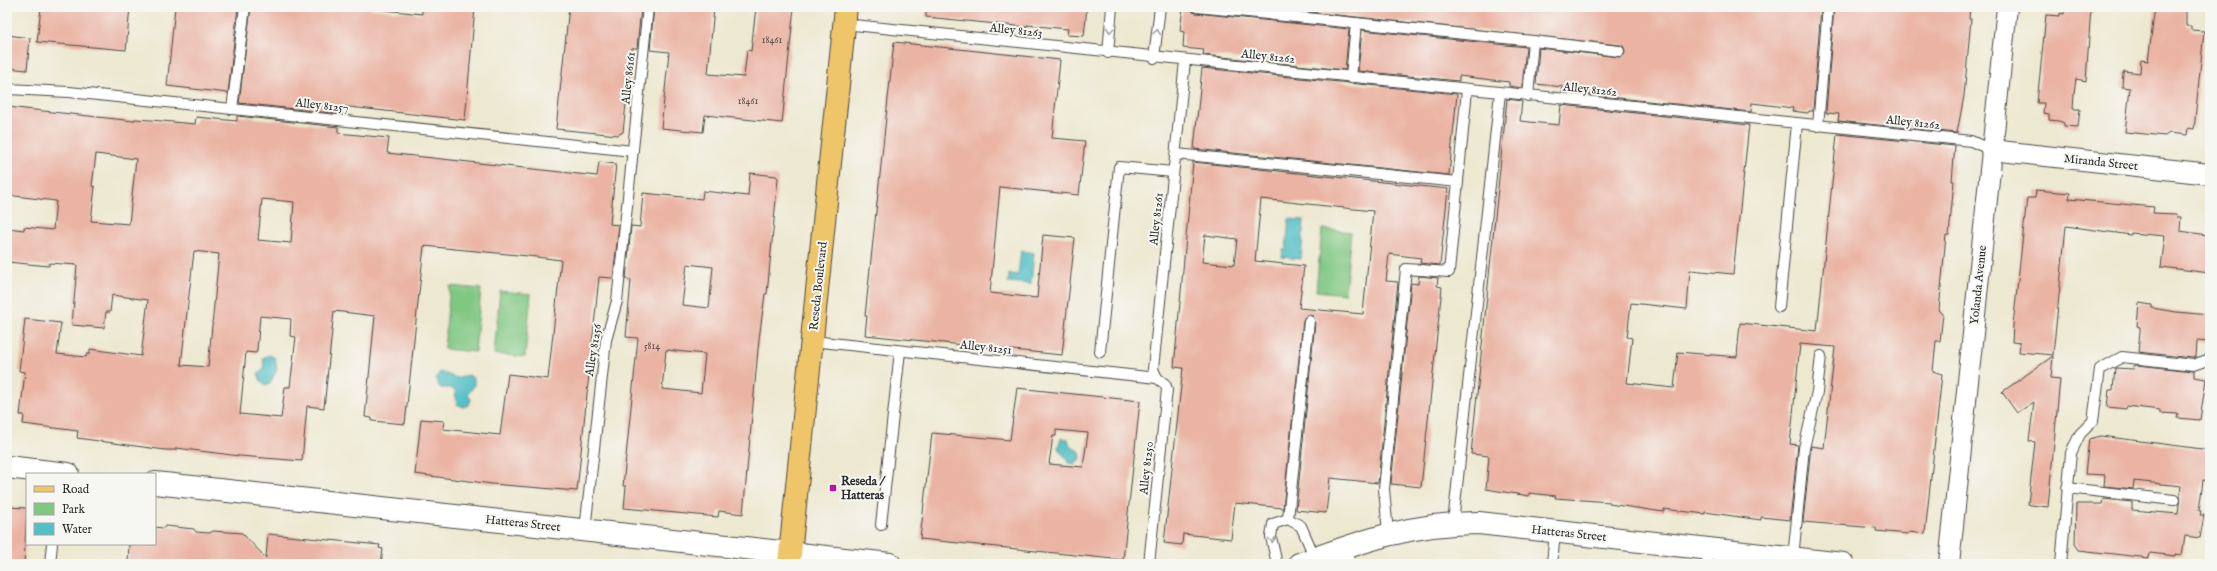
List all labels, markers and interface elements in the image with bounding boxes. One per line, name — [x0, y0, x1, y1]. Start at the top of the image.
street label: Alley 81263 — [988, 20, 1043, 41]
one-way arrow — [1106, 27, 1115, 33]
one-way arrow — [1152, 29, 1161, 35]
house number: 18461 — [762, 34, 782, 47]
street label: Alley 81262 — [1239, 46, 1296, 67]
street label: Alley 86161 — [618, 51, 639, 106]
street label: Alley 81262 — [1561, 79, 1618, 100]
street label: Alley 81257 — [294, 95, 349, 116]
house number: 18461 — [738, 95, 758, 108]
street label: Alley 81262 — [1884, 112, 1941, 133]
street label: Miranda Street — [2063, 151, 2139, 174]
street label: Alley 81261 — [1146, 192, 1167, 247]
street label: Reseda Boulevard — [806, 240, 831, 331]
street label: Yolanda Avenue — [1967, 244, 1990, 325]
street label: Alley 81256 — [582, 322, 605, 378]
street label: Alley 81251 — [958, 337, 1013, 358]
house number: 5814 — [644, 340, 660, 353]
street label: Alley 81250 — [1136, 440, 1157, 496]
legend — [26, 473, 156, 545]
place label: Reseda / Hatteras — [841, 474, 887, 503]
text: Road — [62, 482, 90, 497]
marker: Reseda / Hatteras — [828, 483, 838, 493]
text: Park — [62, 502, 85, 517]
street label: Hatteras Street — [485, 512, 561, 535]
text: Water — [62, 522, 93, 537]
street label: Hatteras Street — [1531, 522, 1607, 545]
one-way arrow — [1268, 537, 1277, 543]

